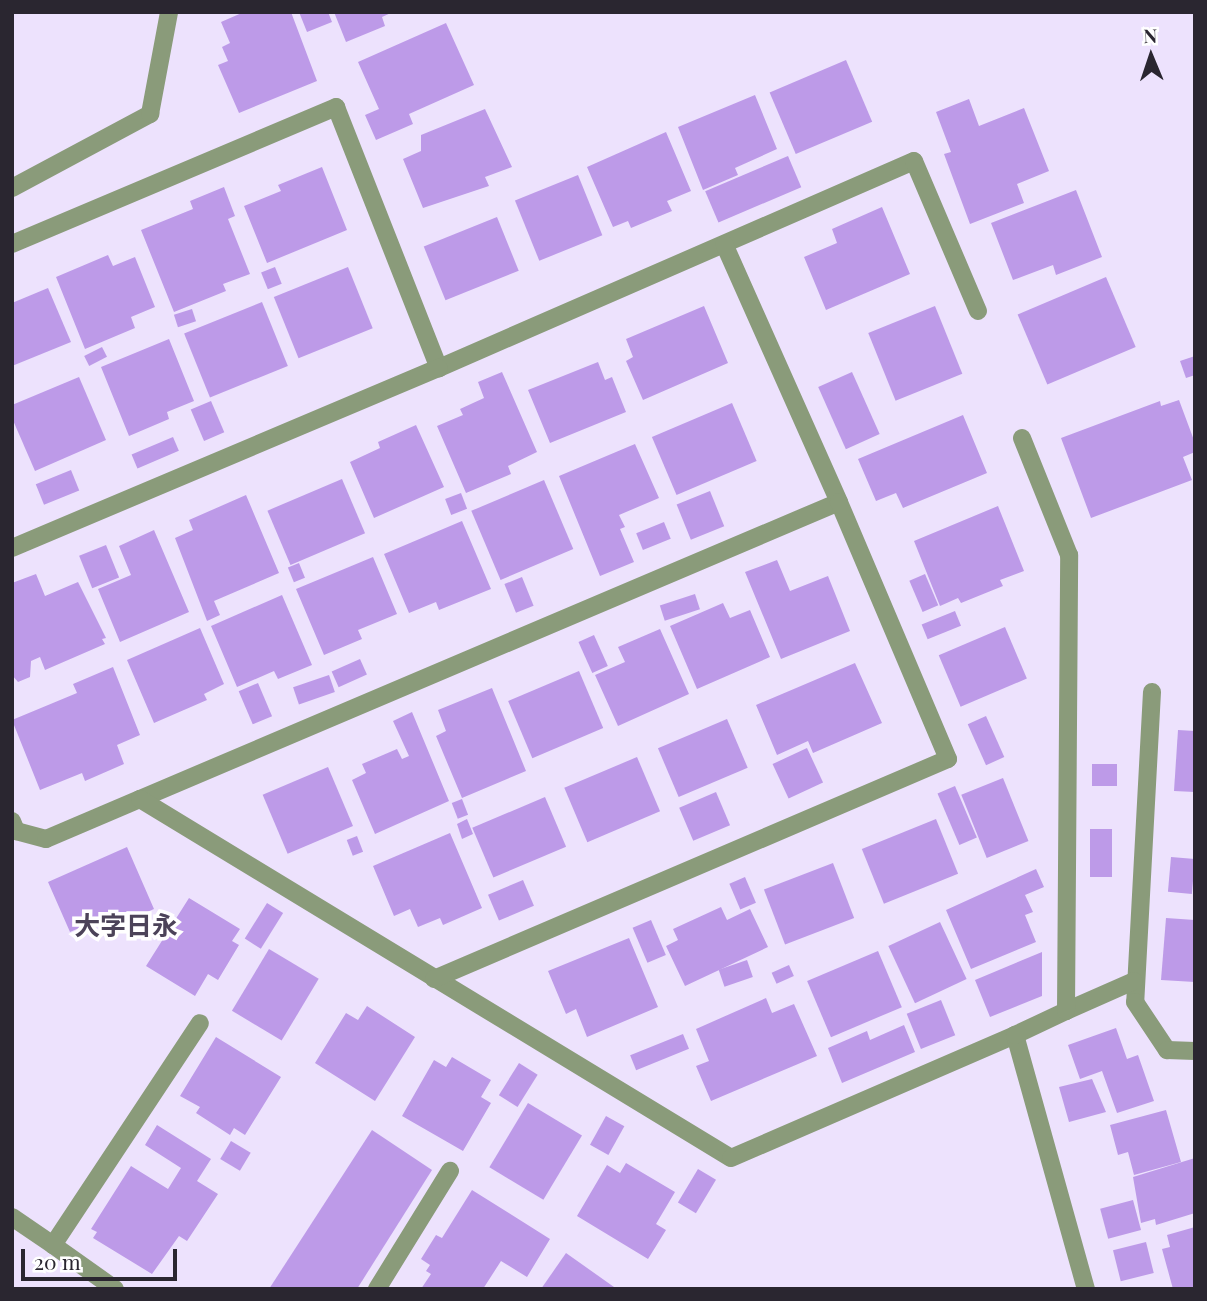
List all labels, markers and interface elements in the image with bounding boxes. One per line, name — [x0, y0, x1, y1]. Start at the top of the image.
north arrow — [1116, 21, 1186, 91]
text: N — [1143, 22, 1158, 48]
district label: 大字日永 — [74, 909, 178, 941]
scale bar — [24, 1234, 180, 1278]
text: 20 m — [34, 1247, 81, 1275]

